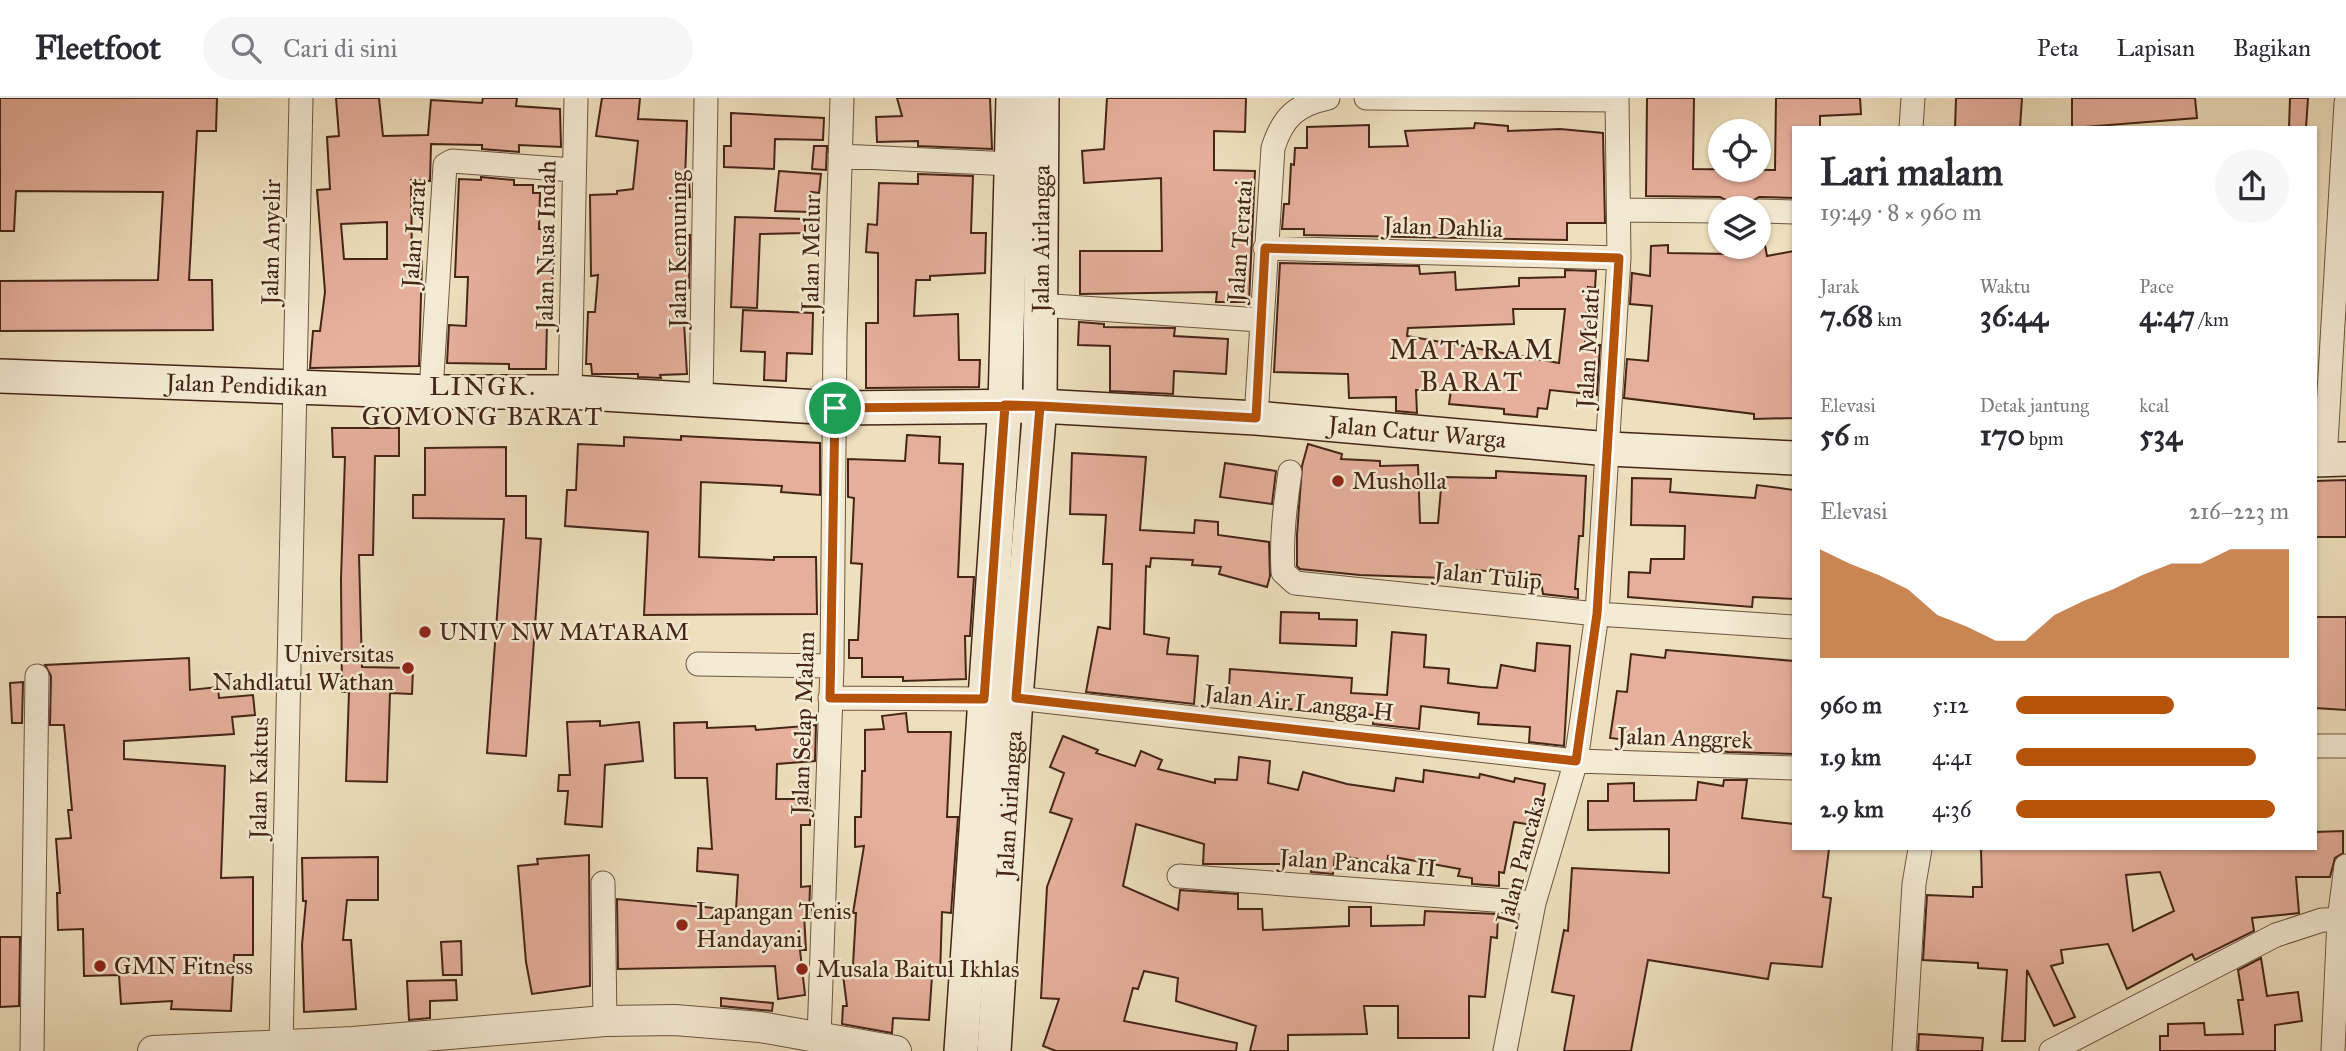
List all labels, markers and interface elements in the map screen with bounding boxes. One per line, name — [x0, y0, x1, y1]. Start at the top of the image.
search box — [203, 17, 693, 80]
text: Fleetfoot — [35, 28, 161, 68]
icon: search — [227, 29, 265, 67]
text: Cari di sini — [283, 32, 398, 64]
text: Peta — [2037, 33, 2079, 63]
text: Lapisan — [2117, 33, 2195, 63]
text: Bagikan — [2233, 33, 2311, 63]
map controls — [1708, 119, 1771, 259]
button: locate — [1708, 119, 1771, 182]
text: Lari malam — [1820, 149, 2003, 195]
button: share — [2215, 149, 2289, 223]
street label: Jalan Nusa Indah — [529, 160, 562, 333]
street label: Jalan Airlangga — [1026, 164, 1057, 316]
street label: Jalan Kemuning — [663, 170, 693, 331]
street label: Jalan Larat — [395, 177, 433, 292]
street label: Jalan Teratai — [1221, 178, 1259, 306]
street label: Jalan Anyelir — [255, 179, 287, 308]
street label: Jalan Melur — [795, 194, 827, 315]
button: layers — [1708, 196, 1771, 259]
text: 19:49 · 8 × 960 m — [1820, 198, 1982, 226]
street label: Jalan Dahlia — [1380, 210, 1504, 244]
text: Jarak — [1820, 275, 1859, 298]
text: Waktu — [1980, 275, 2030, 298]
text: Pace — [2139, 275, 2174, 298]
street label: Jalan Melati — [1570, 287, 1606, 412]
text: 7.68 — [1820, 298, 1873, 334]
text: 36:44 — [1980, 298, 2048, 334]
text: 4:47 — [2139, 298, 2195, 334]
text: km — [1873, 308, 1902, 331]
text: /km — [2195, 308, 2229, 331]
district label: MATARAM BARAT — [1389, 332, 1555, 399]
street label: Jalan Pendidikan — [162, 367, 328, 403]
district label: LINGK. GOMONG BARAT — [362, 370, 604, 432]
pin — [805, 378, 865, 438]
icon: arrive — [816, 389, 854, 427]
text: Elevasi — [1820, 394, 1876, 417]
text: Detak jantung — [1980, 394, 2089, 417]
text: kcal — [2139, 394, 2169, 417]
street label: Jalan Catur Warga — [1324, 409, 1508, 455]
text: 56 — [1820, 417, 1849, 453]
text: 170 — [1980, 417, 2025, 453]
text: 534 — [2139, 417, 2182, 453]
text: m — [1849, 427, 1869, 450]
text: bpm — [2025, 427, 2064, 450]
place label: Musholla — [1352, 466, 1447, 496]
marker: Musholla — [1330, 473, 1346, 489]
text: Elevasi — [1820, 497, 1888, 525]
text: 216–223 m — [2189, 497, 2289, 525]
street label: Jalan Tulip — [1430, 555, 1543, 597]
place label: UNIV NW MATARAM — [439, 617, 689, 647]
marker: UNIV NW MATARAM — [417, 624, 433, 640]
street label: Jalan Selap Malam — [785, 631, 821, 818]
place label: Universitas Nahdlatul Wathan — [212, 639, 394, 697]
marker: Universitas Nahdlatul Wathan — [400, 660, 416, 676]
street label: Jalan Air Langga H — [1200, 678, 1395, 728]
text: 960 m — [1820, 691, 1882, 719]
text: 5:12 — [1932, 691, 1969, 719]
street label: Jalan Kaktus — [243, 717, 275, 842]
street label: Jalan Anggrek — [1614, 721, 1754, 755]
street label: Jalan Airlangga — [990, 729, 1029, 882]
text: 1.9 km — [1820, 743, 1881, 771]
text: 4:41 — [1932, 743, 1973, 771]
street label: Jalan Pancaka — [1489, 792, 1553, 931]
text: 2.9 km — [1820, 795, 1884, 823]
text: 4:36 — [1932, 795, 1972, 823]
street label: Jalan Pancaka II — [1275, 842, 1438, 883]
place label: Lapangan Tenis Handayani — [696, 896, 851, 954]
marker: Lapangan Tenis Handayani — [674, 917, 690, 933]
place label: GMN Fitness — [114, 951, 253, 981]
place label: Musala Baitul Ikhlas — [816, 954, 1020, 984]
marker: GMN Fitness — [92, 958, 108, 974]
marker: Musala Baitul Ikhlas — [794, 961, 810, 977]

